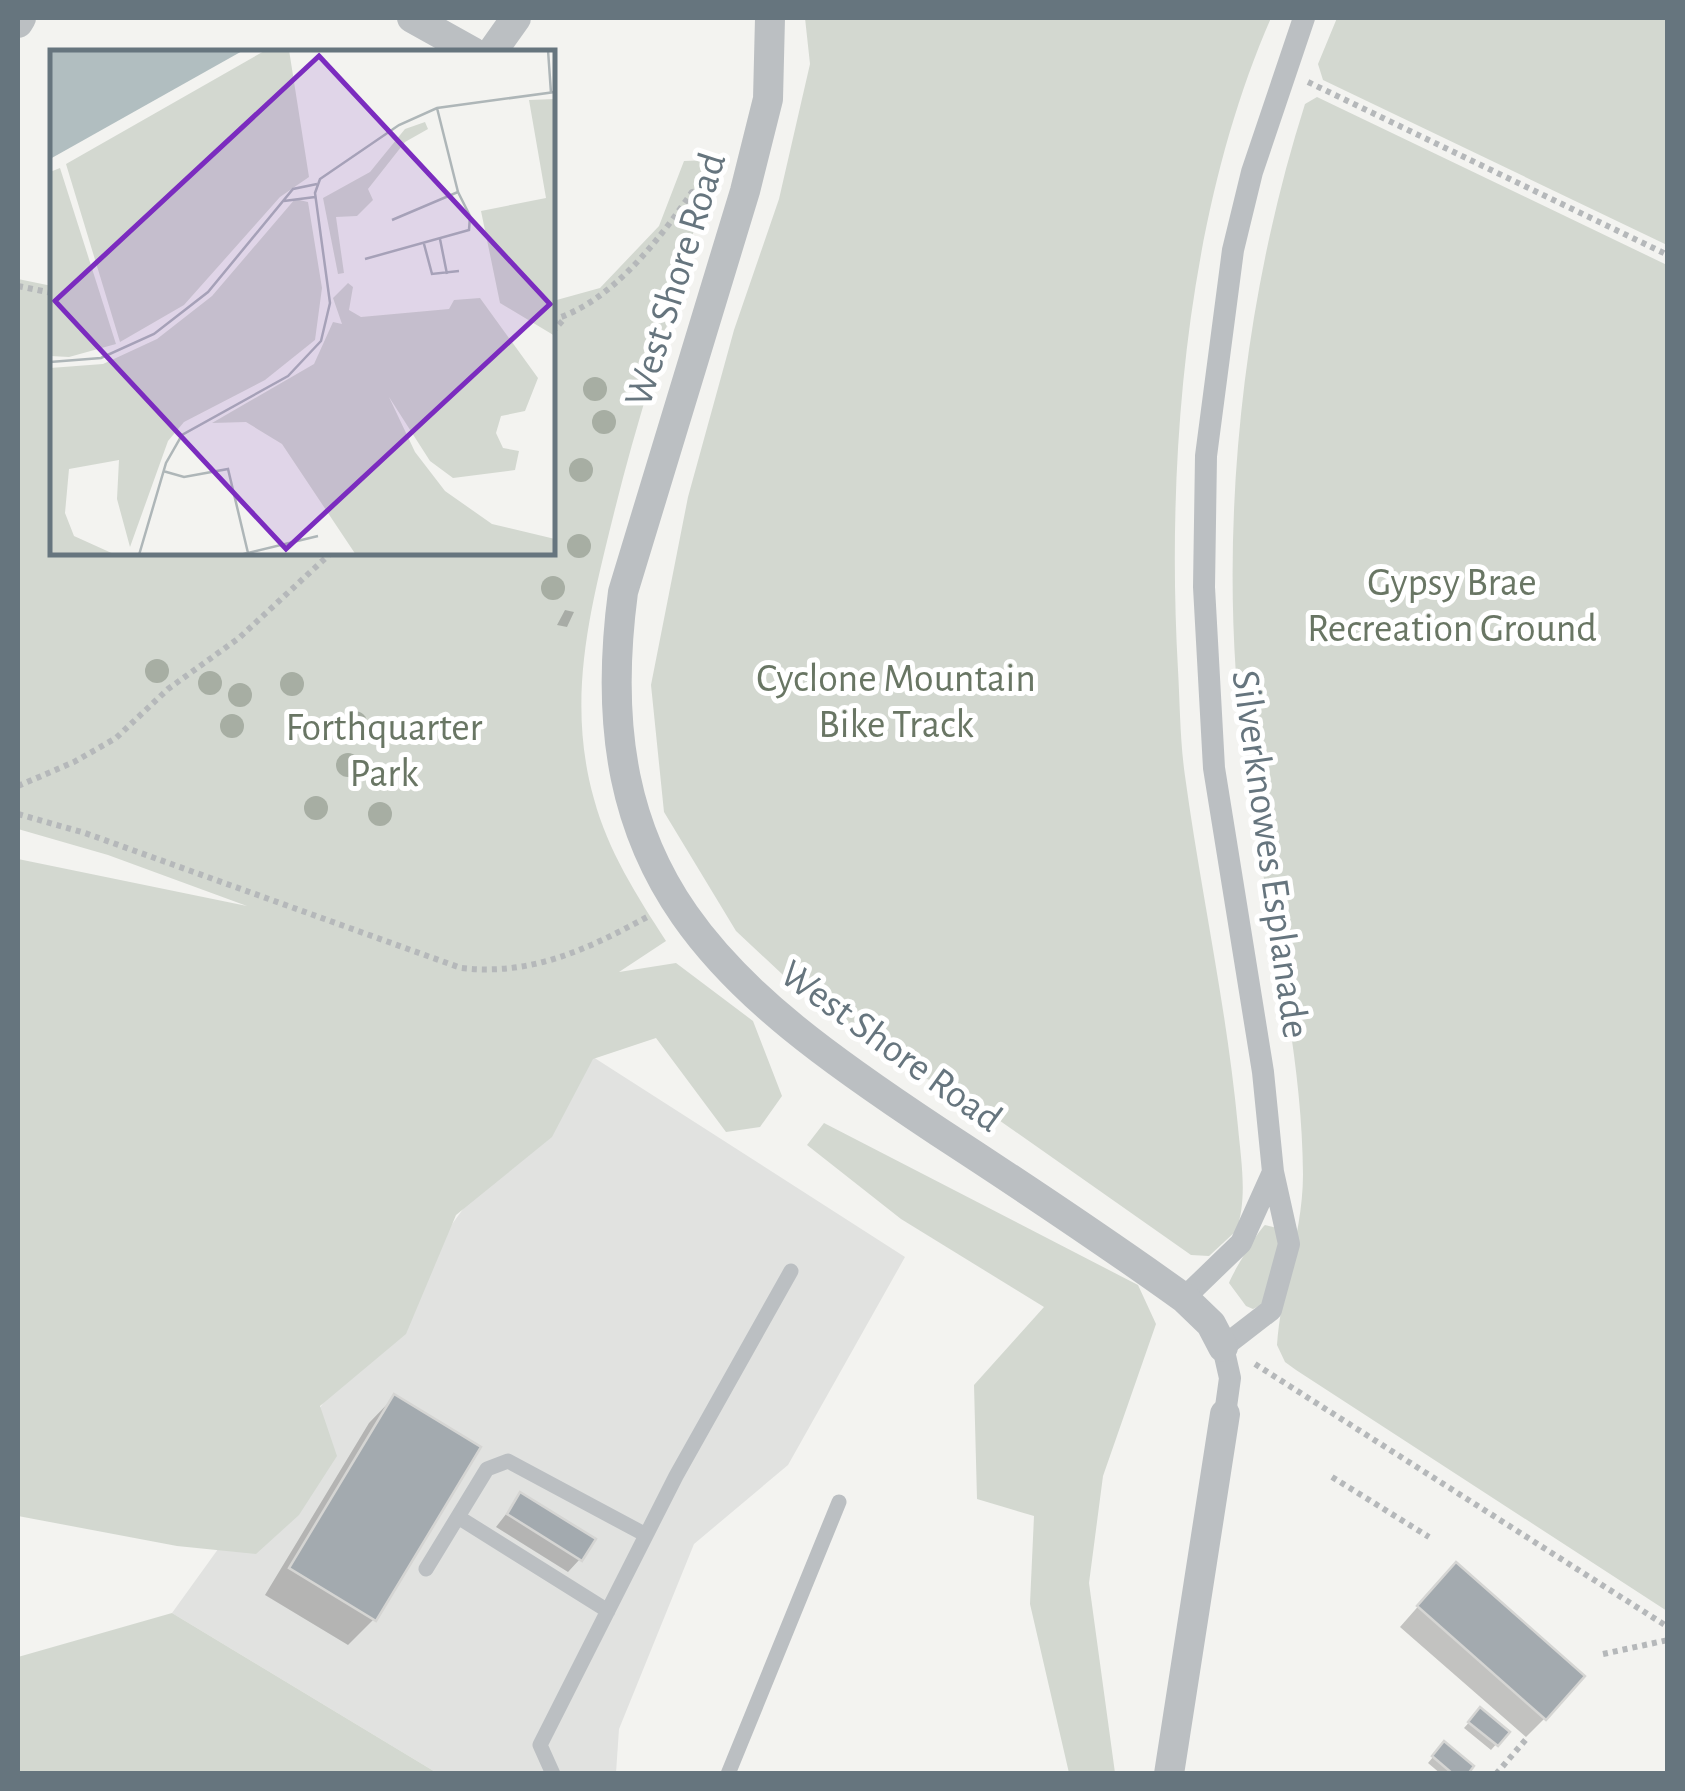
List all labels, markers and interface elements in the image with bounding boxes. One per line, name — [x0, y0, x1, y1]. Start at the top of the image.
inset map — [50, 50, 555, 555]
street label: West Shore Road — [618, 148, 733, 411]
park label: Gypsy Brae Recreation Ground — [1307, 563, 1597, 649]
park label: Cyclone Mountain Bike Track — [756, 659, 1036, 745]
street label: Silverknowes Esplanade — [1224, 668, 1316, 1041]
park label: Forthquarter Park — [286, 708, 483, 794]
street label: West Shore Road — [773, 953, 1009, 1140]

